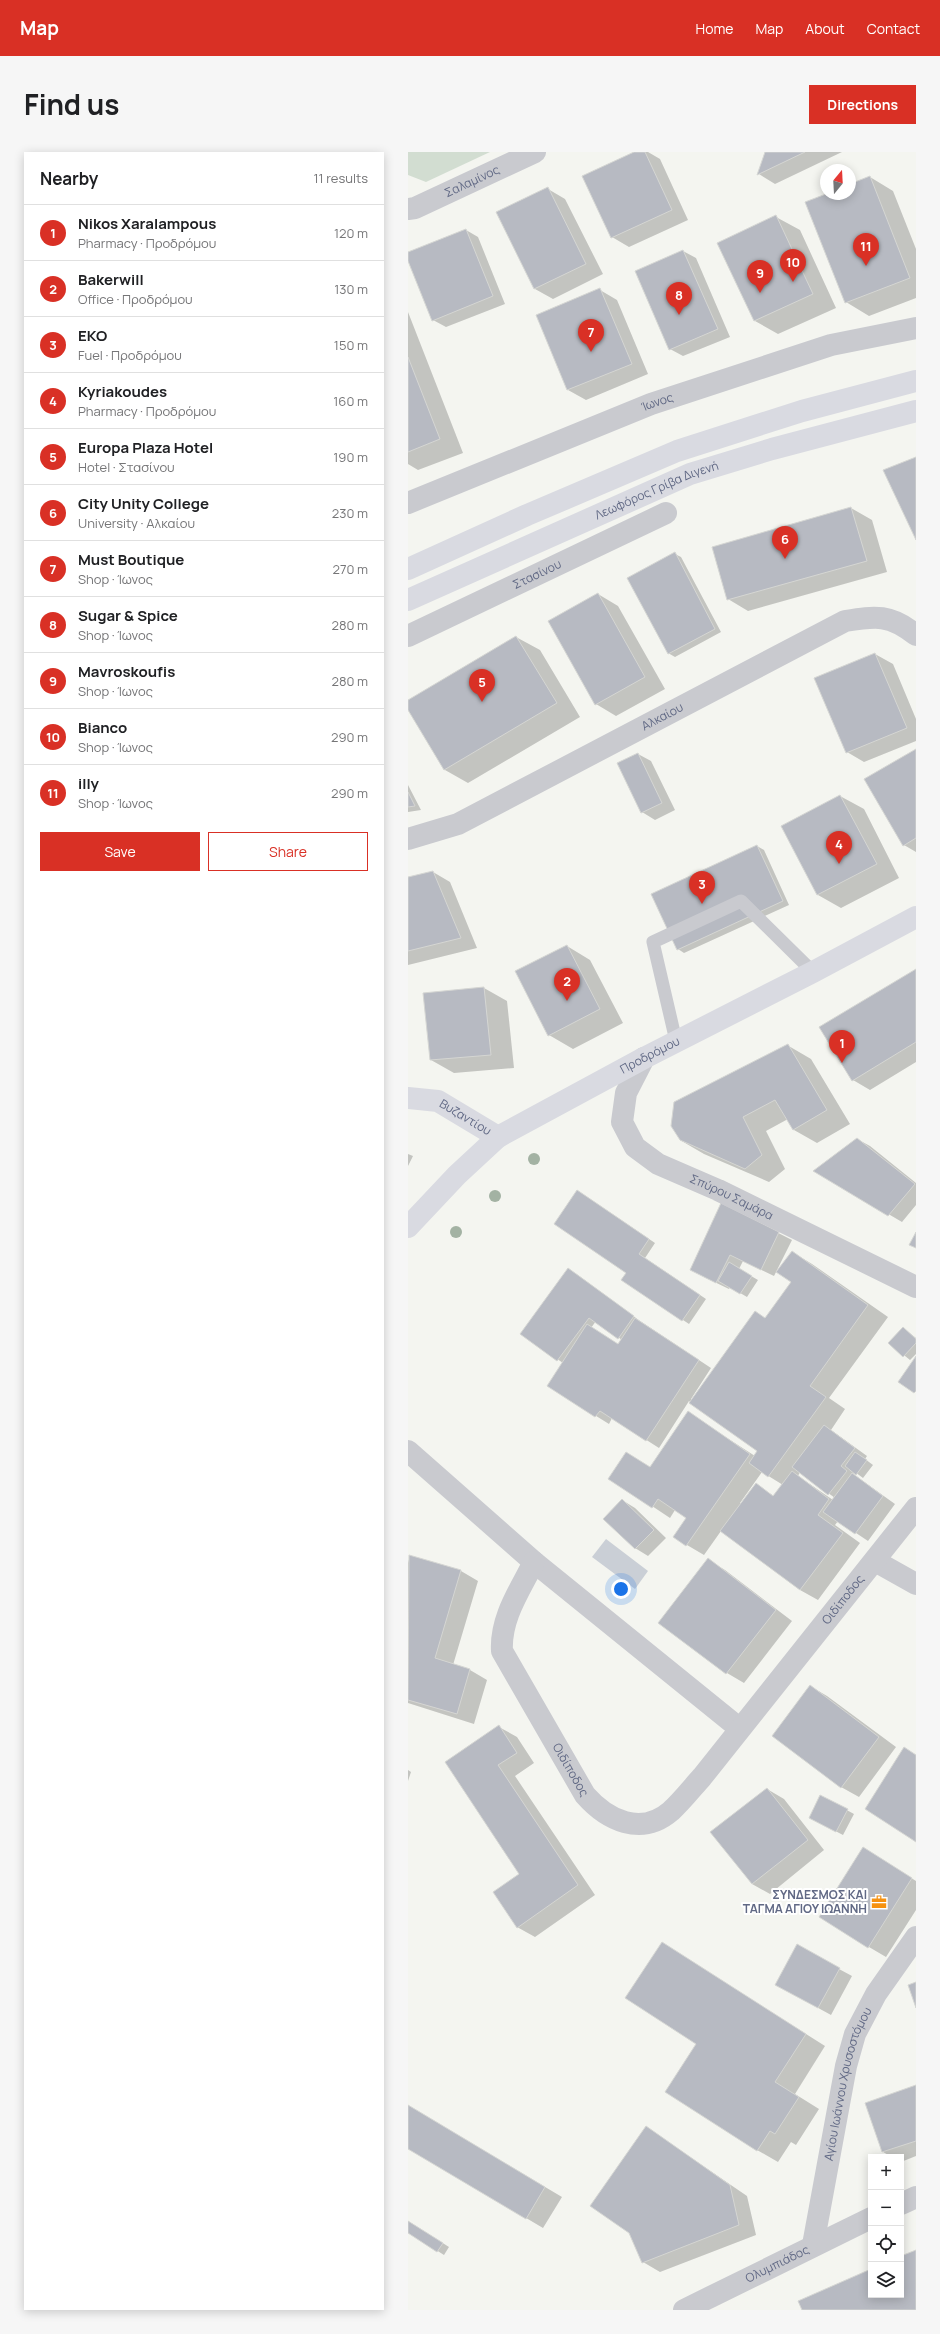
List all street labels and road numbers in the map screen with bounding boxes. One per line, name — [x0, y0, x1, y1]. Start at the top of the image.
street label: Σαλαμίνος — [441, 161, 502, 201]
street label: Ίωνος — [639, 388, 676, 415]
street label: Λεωφόρος Γρίβα Διγενή — [592, 457, 721, 523]
street label: Στασίνου — [510, 555, 564, 593]
street label: Αλκαίου — [638, 698, 686, 734]
street label: Προδρόμου — [617, 1032, 683, 1077]
street label: Βυζαντίου — [436, 1095, 495, 1139]
street label: Σπύρου Σαμάρα — [687, 1170, 776, 1224]
street label: Οιδίποδος — [818, 1571, 868, 1628]
street label: Οιδίποδος — [549, 1740, 593, 1800]
street label: Αγίου Ιωάννου Χρυσοστόμου — [820, 2004, 876, 2162]
street label: Ολυμπιάδος — [742, 2241, 812, 2287]

